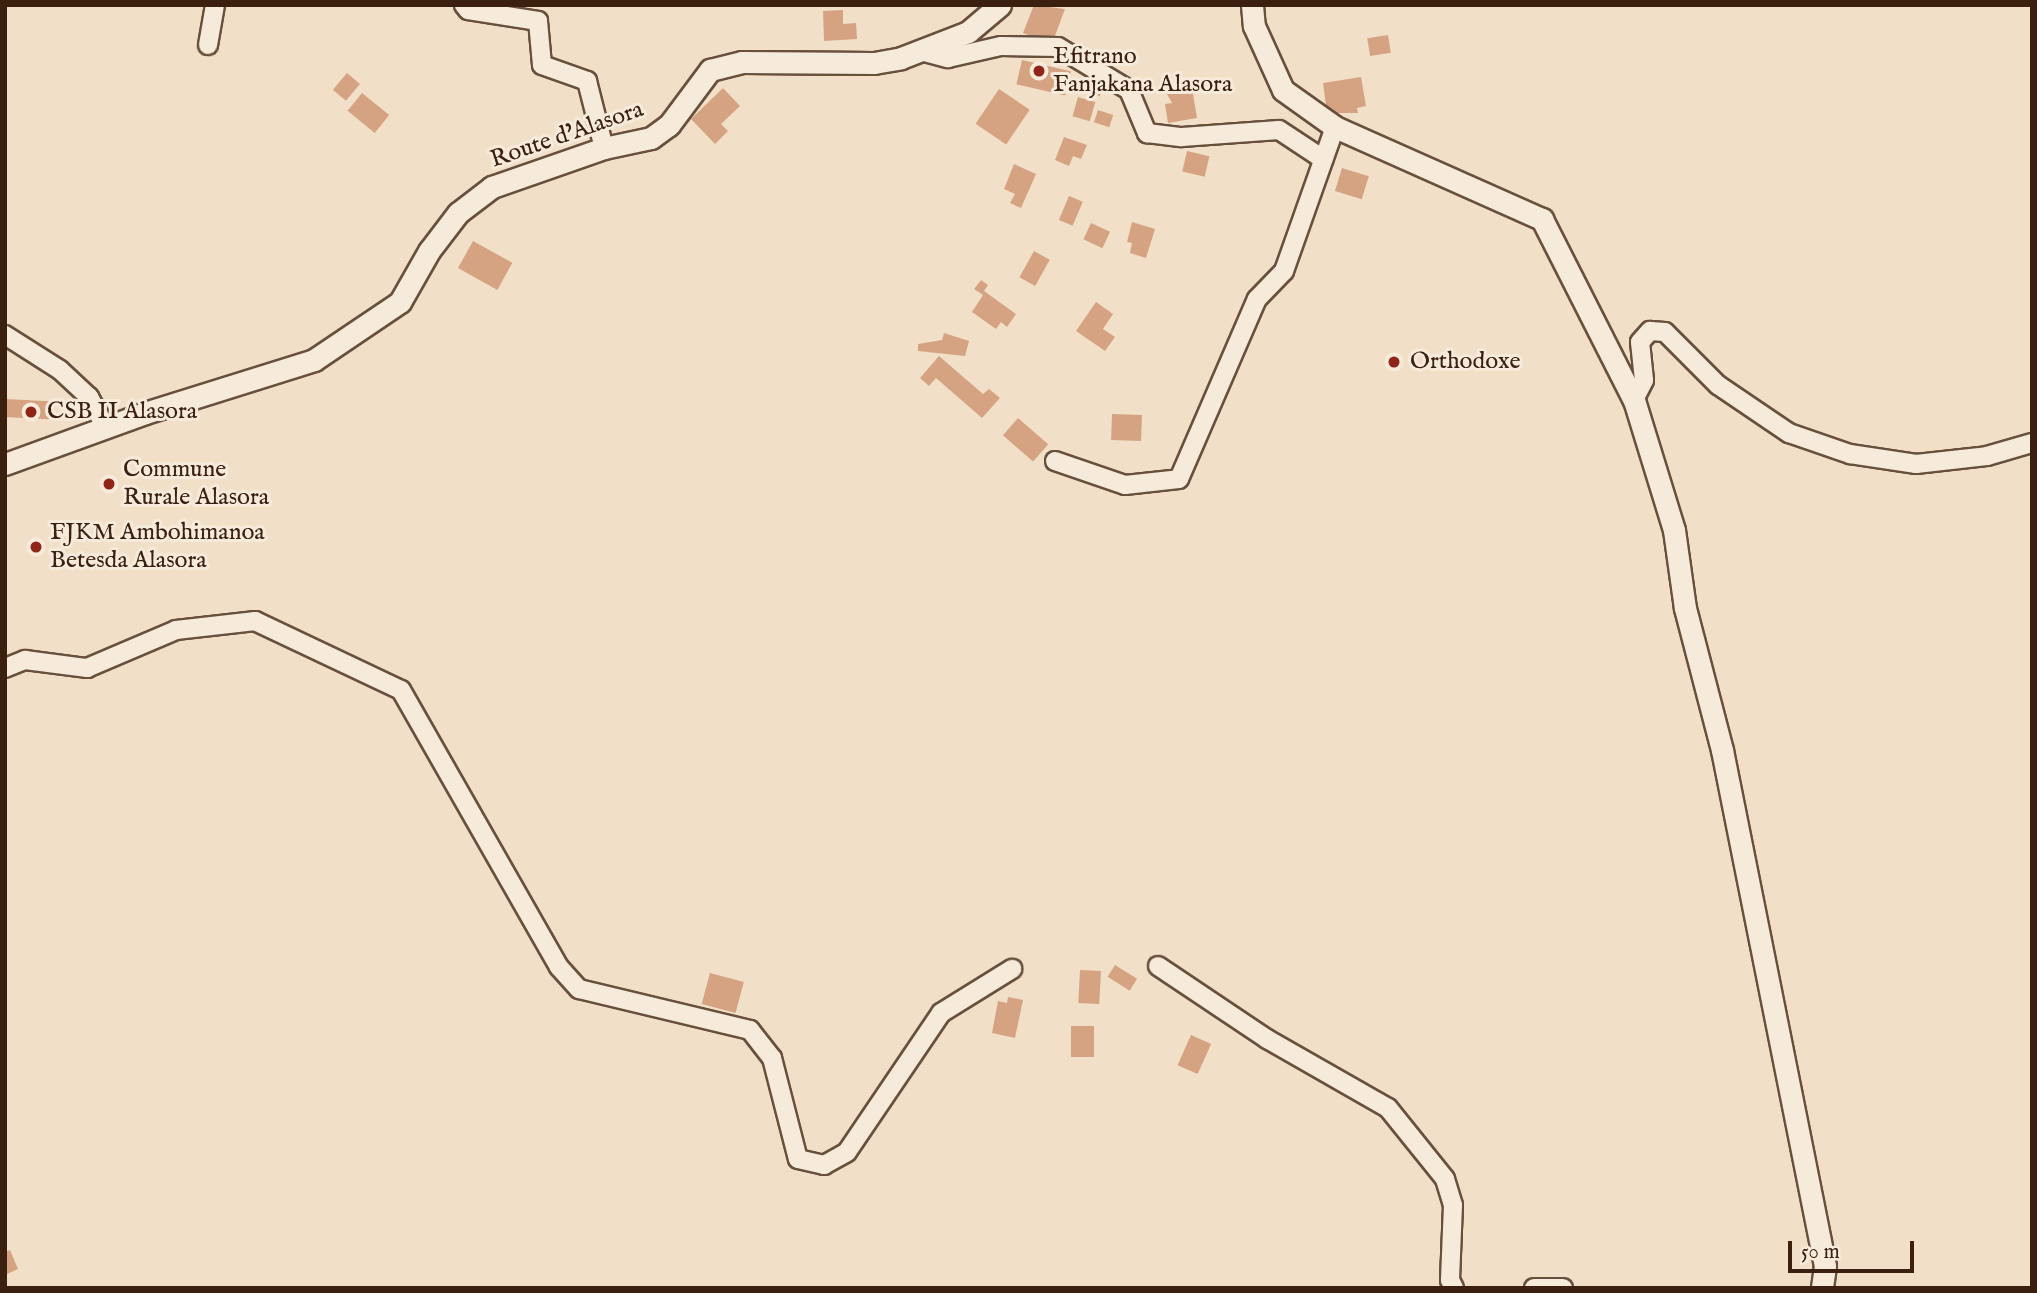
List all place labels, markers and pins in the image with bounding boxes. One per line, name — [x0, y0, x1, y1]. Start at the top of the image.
place label: Efitrano Fanjakana Alasora — [1053, 43, 1232, 99]
marker: Efitrano Fanjakana Alasora — [1031, 63, 1047, 79]
place label: Orthodoxe — [1410, 348, 1521, 376]
marker: Orthodoxe — [1384, 352, 1404, 372]
place label: CSB II Alasora — [47, 398, 197, 426]
marker: CSB II Alasora — [21, 402, 41, 422]
place label: Commune Rurale Alasora — [123, 456, 269, 512]
marker: Commune Rurale Alasora — [101, 476, 117, 492]
place label: FJKM Ambohimanoa Betesda Alasora — [50, 519, 265, 575]
marker: FJKM Ambohimanoa Betesda Alasora — [28, 539, 44, 555]

